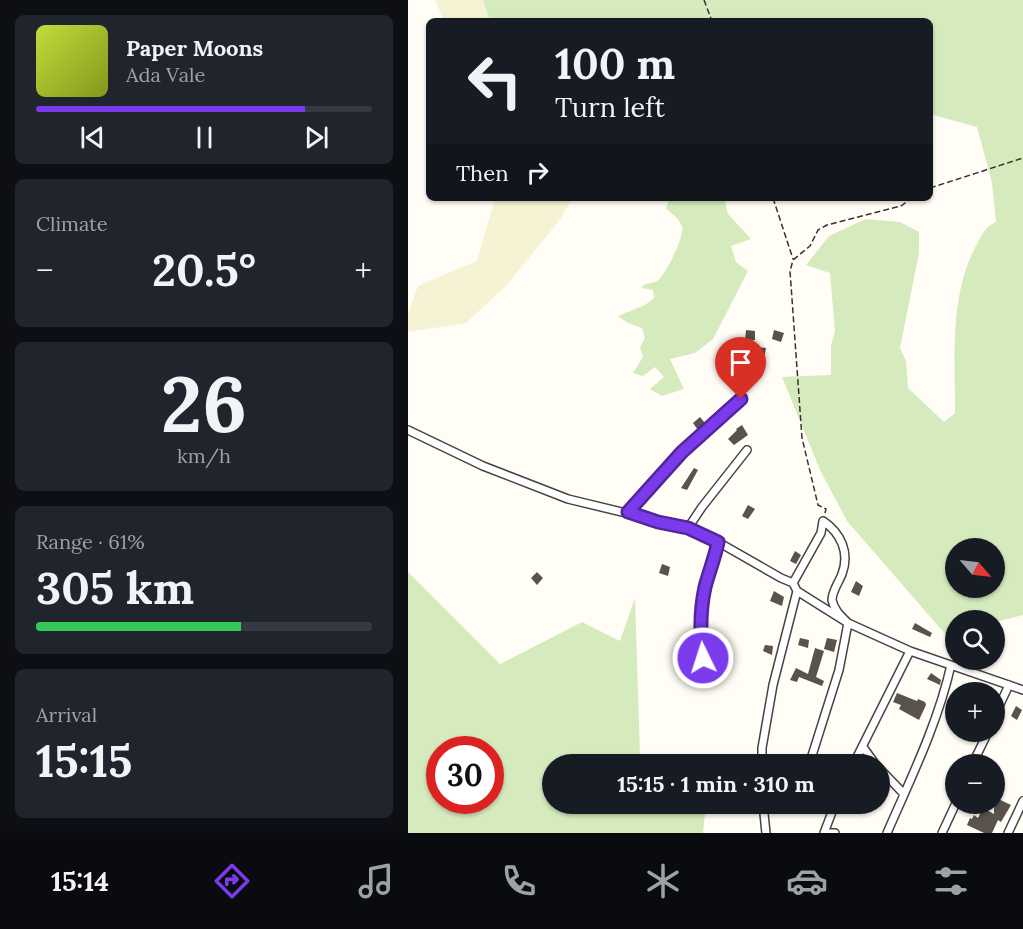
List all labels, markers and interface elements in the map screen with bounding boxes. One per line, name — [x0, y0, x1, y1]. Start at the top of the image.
text: Paper Moons — [126, 34, 263, 62]
text: 100 m — [555, 37, 675, 91]
icon: left — [456, 42, 534, 120]
text: Ada Vale — [126, 62, 205, 87]
text: Turn left — [555, 90, 665, 124]
icon: previous — [76, 121, 109, 154]
icon: pause — [188, 121, 221, 154]
icon: next — [300, 121, 333, 154]
icon: right — [521, 156, 554, 189]
text: Then — [456, 159, 509, 187]
text: Climate — [36, 211, 108, 236]
text: 20.5° — [152, 241, 256, 298]
text: − — [36, 249, 54, 291]
text: + — [354, 249, 372, 291]
pin — [715, 337, 766, 399]
icon: arrive — [724, 346, 757, 379]
text: 26 — [161, 354, 247, 453]
text: km/h — [177, 443, 231, 468]
text: Range · 61% — [36, 529, 145, 554]
north arrow — [945, 538, 1005, 598]
map controls — [945, 538, 1005, 814]
text: 305 km — [36, 559, 194, 616]
button: search — [945, 610, 1005, 670]
position arrow — [671, 626, 735, 690]
button: + — [945, 682, 1005, 742]
text: Arrival — [36, 702, 97, 727]
text: 15:15 — [36, 732, 132, 789]
speed limit sign: 30 — [426, 736, 504, 814]
button: − — [945, 754, 1005, 814]
text: 15:15 · 1 min · 310 m — [617, 770, 815, 798]
icon: directions — [211, 860, 253, 902]
icon: music — [355, 860, 397, 902]
icon: phone — [498, 860, 540, 902]
icon: climate — [642, 860, 684, 902]
icon: car — [786, 860, 828, 902]
icon: filters — [930, 860, 972, 902]
text: 15:14 — [51, 864, 109, 898]

